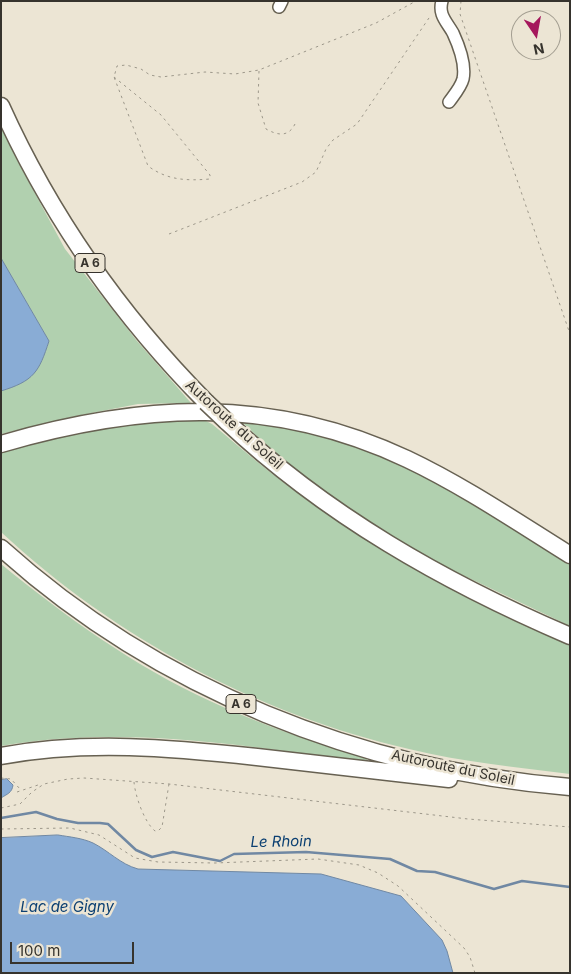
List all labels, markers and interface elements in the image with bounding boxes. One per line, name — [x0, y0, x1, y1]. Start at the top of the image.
north arrow — [511, 10, 561, 60]
text: N — [532, 40, 546, 59]
road number: A 6 — [75, 254, 105, 272]
street label: Autoroute du Soleil — [182, 377, 286, 473]
road number: A 6 — [226, 694, 256, 714]
street label: Autoroute du Soleil — [390, 747, 516, 789]
water label: Le Rhoin — [250, 832, 312, 852]
water label: Lac de Gigny — [20, 898, 114, 916]
scale bar — [12, 932, 136, 964]
text: 100 m — [18, 941, 60, 960]

